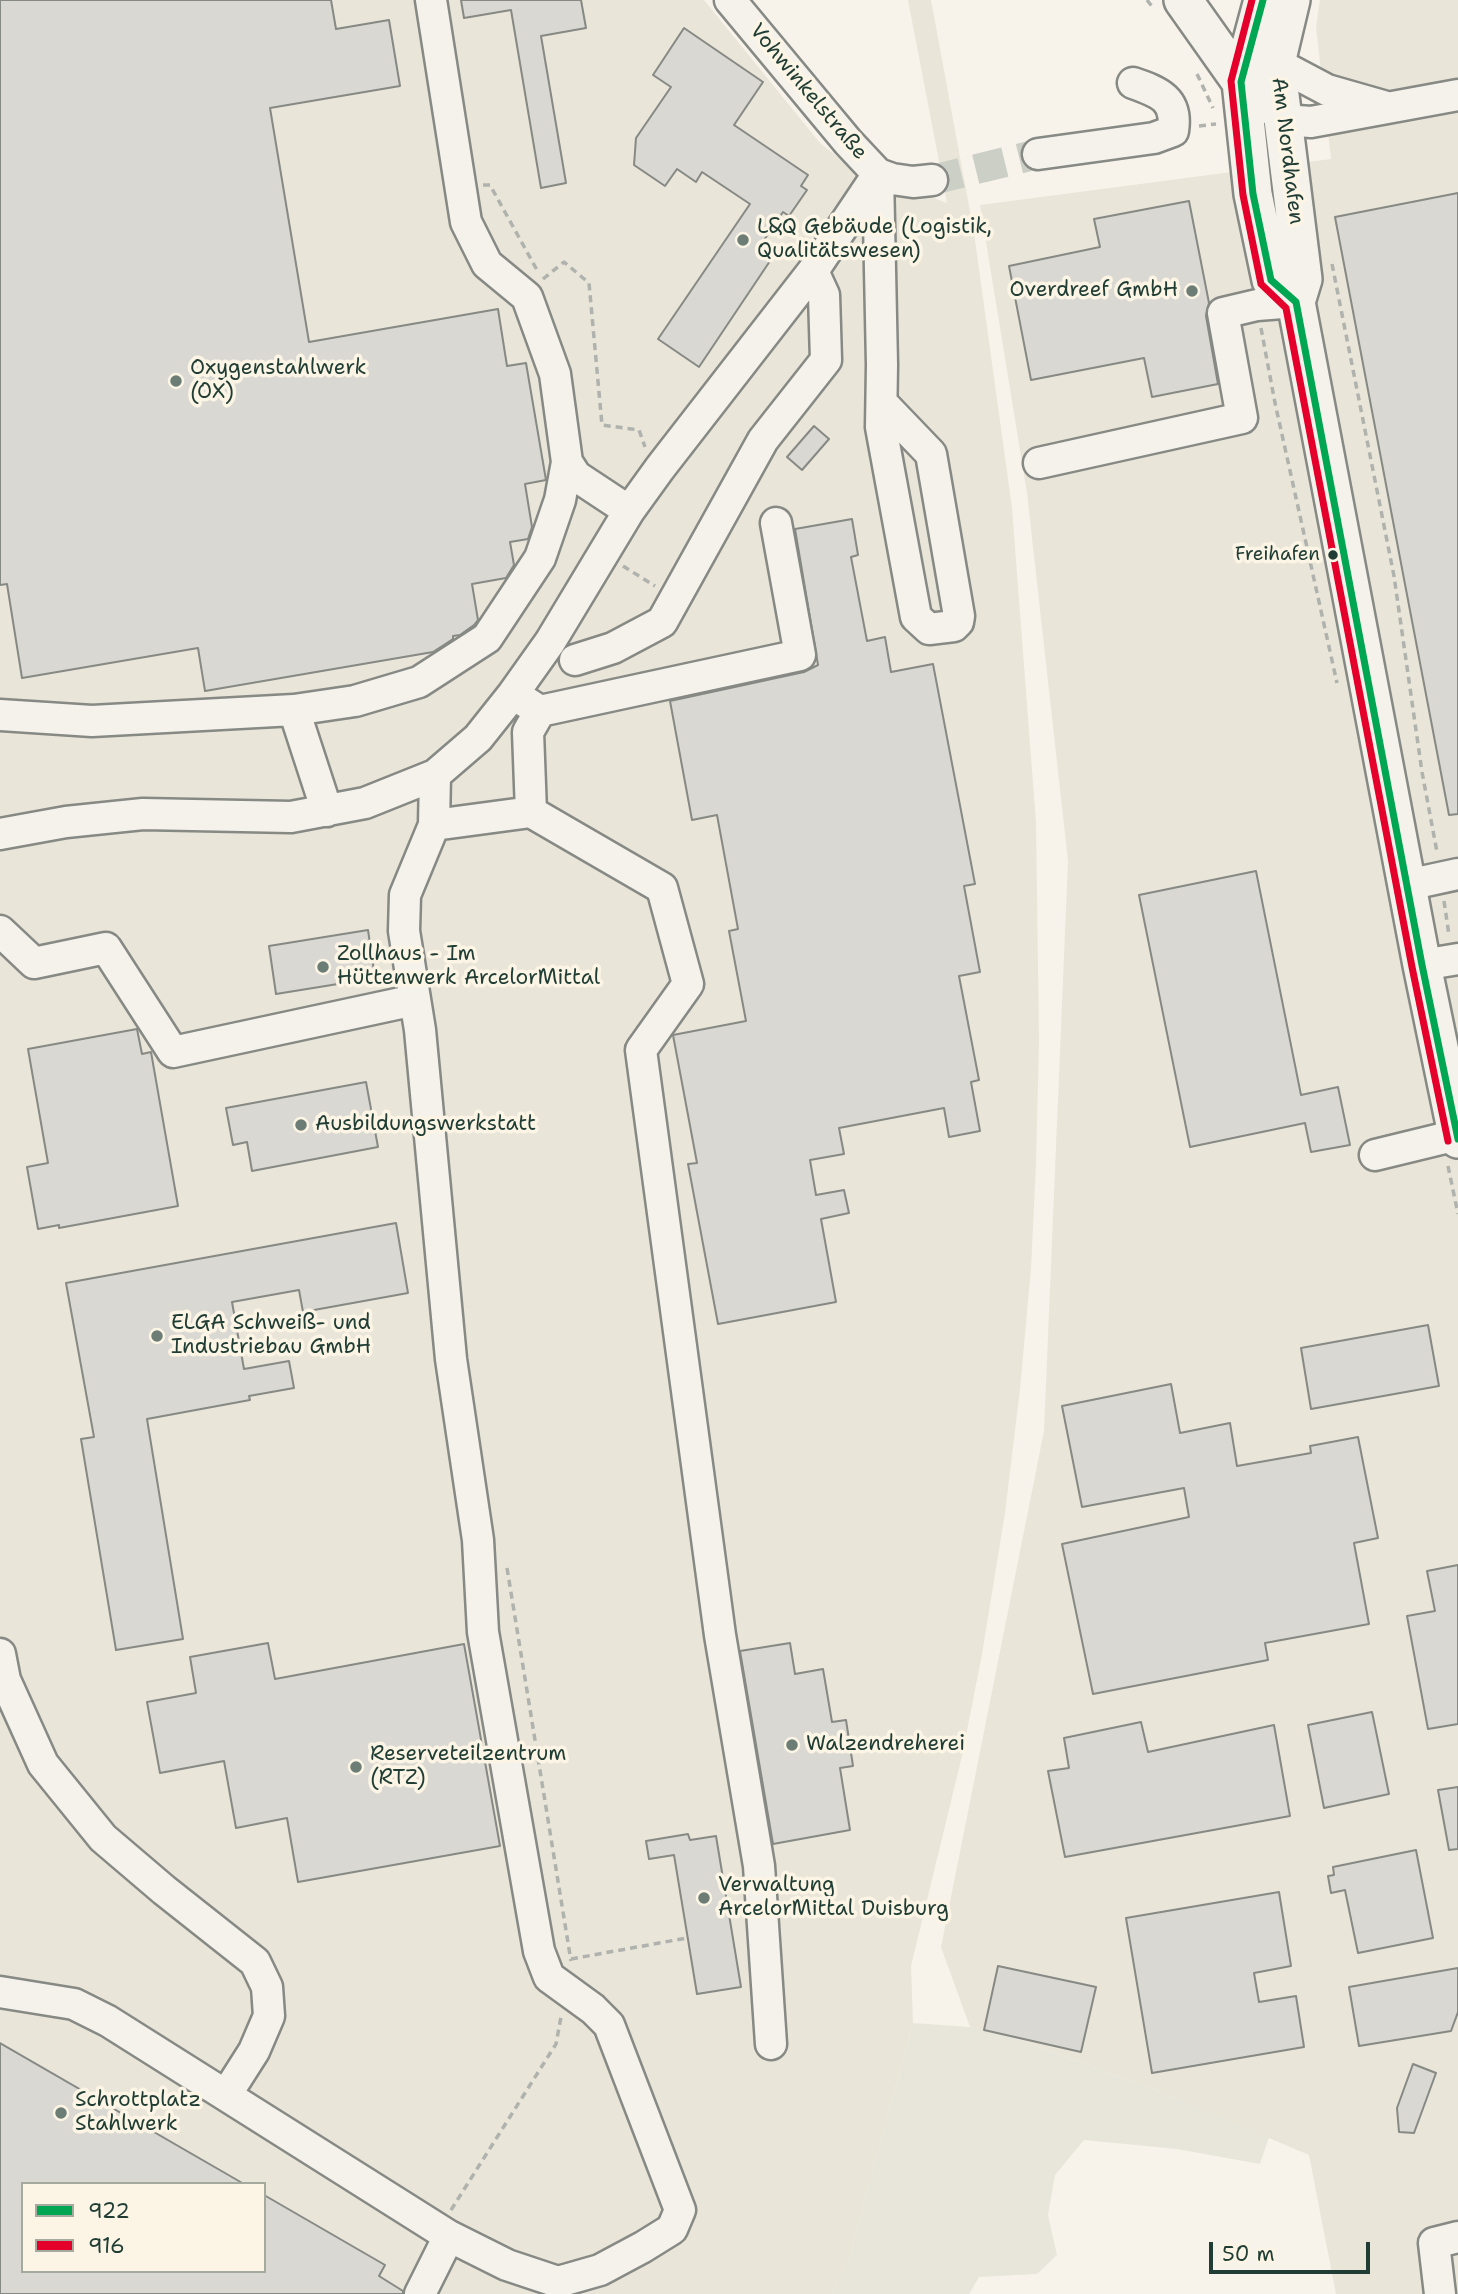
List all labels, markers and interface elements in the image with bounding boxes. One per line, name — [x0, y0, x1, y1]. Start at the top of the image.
street label: Vohwinkelstraße — [744, 19, 872, 165]
street label: Am Nordhafen — [1265, 76, 1309, 226]
place label: L&Q Gebäude (Logistik, Qualitätswesen) — [757, 215, 992, 265]
marker: L&Q Gebäude (Logistik, Qualitätswesen) — [735, 232, 751, 248]
place label: Overdreef GmbH — [1009, 278, 1178, 304]
marker: Overdreef GmbH — [1184, 283, 1200, 299]
place label: Oxygenstahlwerk (OX) — [190, 356, 367, 406]
marker: Oxygenstahlwerk (OX) — [168, 373, 184, 389]
place label: Freihafen — [1235, 544, 1320, 566]
marker: Freihafen — [1326, 548, 1340, 562]
place label: Zollhaus - Im Hüttenwerk ArcelorMittal — [337, 942, 600, 992]
marker: Zollhaus - Im Hüttenwerk ArcelorMittal — [315, 959, 331, 975]
place label: Ausbildungswerkstatt — [315, 1112, 536, 1138]
marker: Ausbildungswerkstatt — [293, 1117, 309, 1133]
place label: ELGA Schweiß- und Industriebau GmbH — [171, 1311, 371, 1361]
marker: ELGA Schweiß- und Industriebau GmbH — [149, 1328, 165, 1344]
place label: Walzendreherei — [806, 1732, 965, 1758]
marker: Walzendreherei — [784, 1737, 800, 1753]
place label: Reserveteilzentrum (RTZ) — [370, 1742, 566, 1792]
marker: Reserveteilzentrum (RTZ) — [348, 1759, 364, 1775]
place label: Verwaltung ArcelorMittal Duisburg — [718, 1873, 949, 1923]
marker: Verwaltung ArcelorMittal Duisburg — [696, 1890, 712, 1906]
place label: Schrottplatz Stahlwerk — [75, 2088, 201, 2138]
marker: Schrottplatz Stahlwerk — [53, 2105, 69, 2121]
legend — [21, 2182, 266, 2273]
text: 922 — [88, 2197, 130, 2225]
scale bar — [1213, 2228, 1374, 2272]
text: 916 — [88, 2232, 125, 2260]
text: 50 m — [1222, 2240, 1275, 2268]

